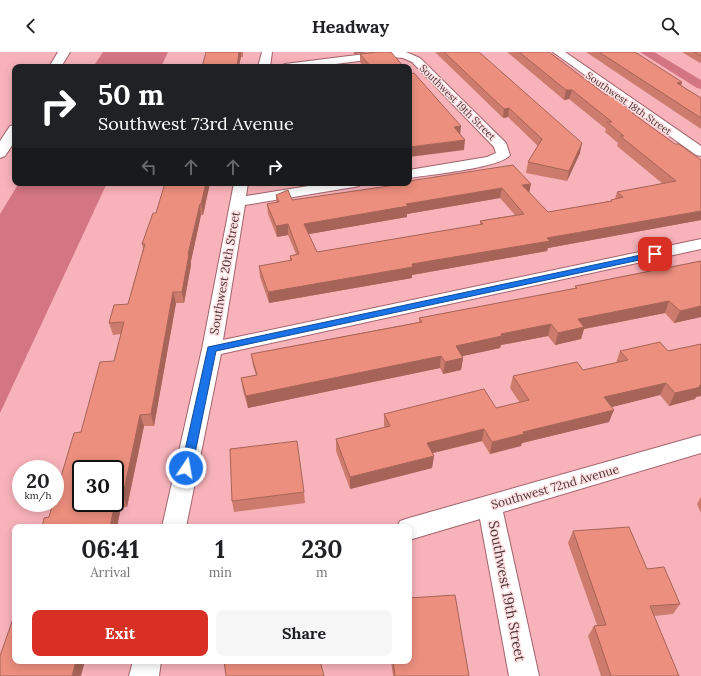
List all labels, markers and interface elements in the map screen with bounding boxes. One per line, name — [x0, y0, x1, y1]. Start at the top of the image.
icon: back — [20, 15, 42, 37]
text: Headway — [312, 15, 389, 38]
icon: search — [659, 15, 681, 37]
street label: Southwest 19th Street — [417, 62, 498, 143]
street label: Southwest 18th Street — [583, 69, 674, 138]
text: 50 m — [98, 77, 164, 113]
icon: right — [32, 80, 84, 132]
text: Southwest 73rd Avenue — [98, 112, 294, 135]
icon: left — [138, 156, 160, 178]
icon: ahead — [180, 156, 202, 178]
icon: ahead — [222, 156, 244, 178]
icon: right — [264, 156, 286, 178]
street label: Southwest 20th Street — [206, 210, 243, 336]
pin — [638, 237, 672, 271]
icon: arrive — [644, 243, 666, 265]
position arrow — [165, 447, 207, 489]
speed limit sign: 30 — [72, 460, 124, 512]
street label: Southwest 72nd Avenue — [489, 461, 621, 512]
text: 20 — [26, 468, 50, 493]
text: km/h — [24, 489, 52, 502]
street label: Southwest 19th Street — [485, 519, 530, 663]
text: 06:41 — [81, 534, 139, 565]
text: 1 — [215, 534, 225, 565]
text: 230 — [301, 534, 343, 565]
text: Arrival — [90, 564, 130, 581]
text: min — [209, 564, 232, 581]
text: m — [316, 564, 328, 581]
button: Exit — [32, 610, 208, 656]
button: Share — [216, 610, 392, 656]

